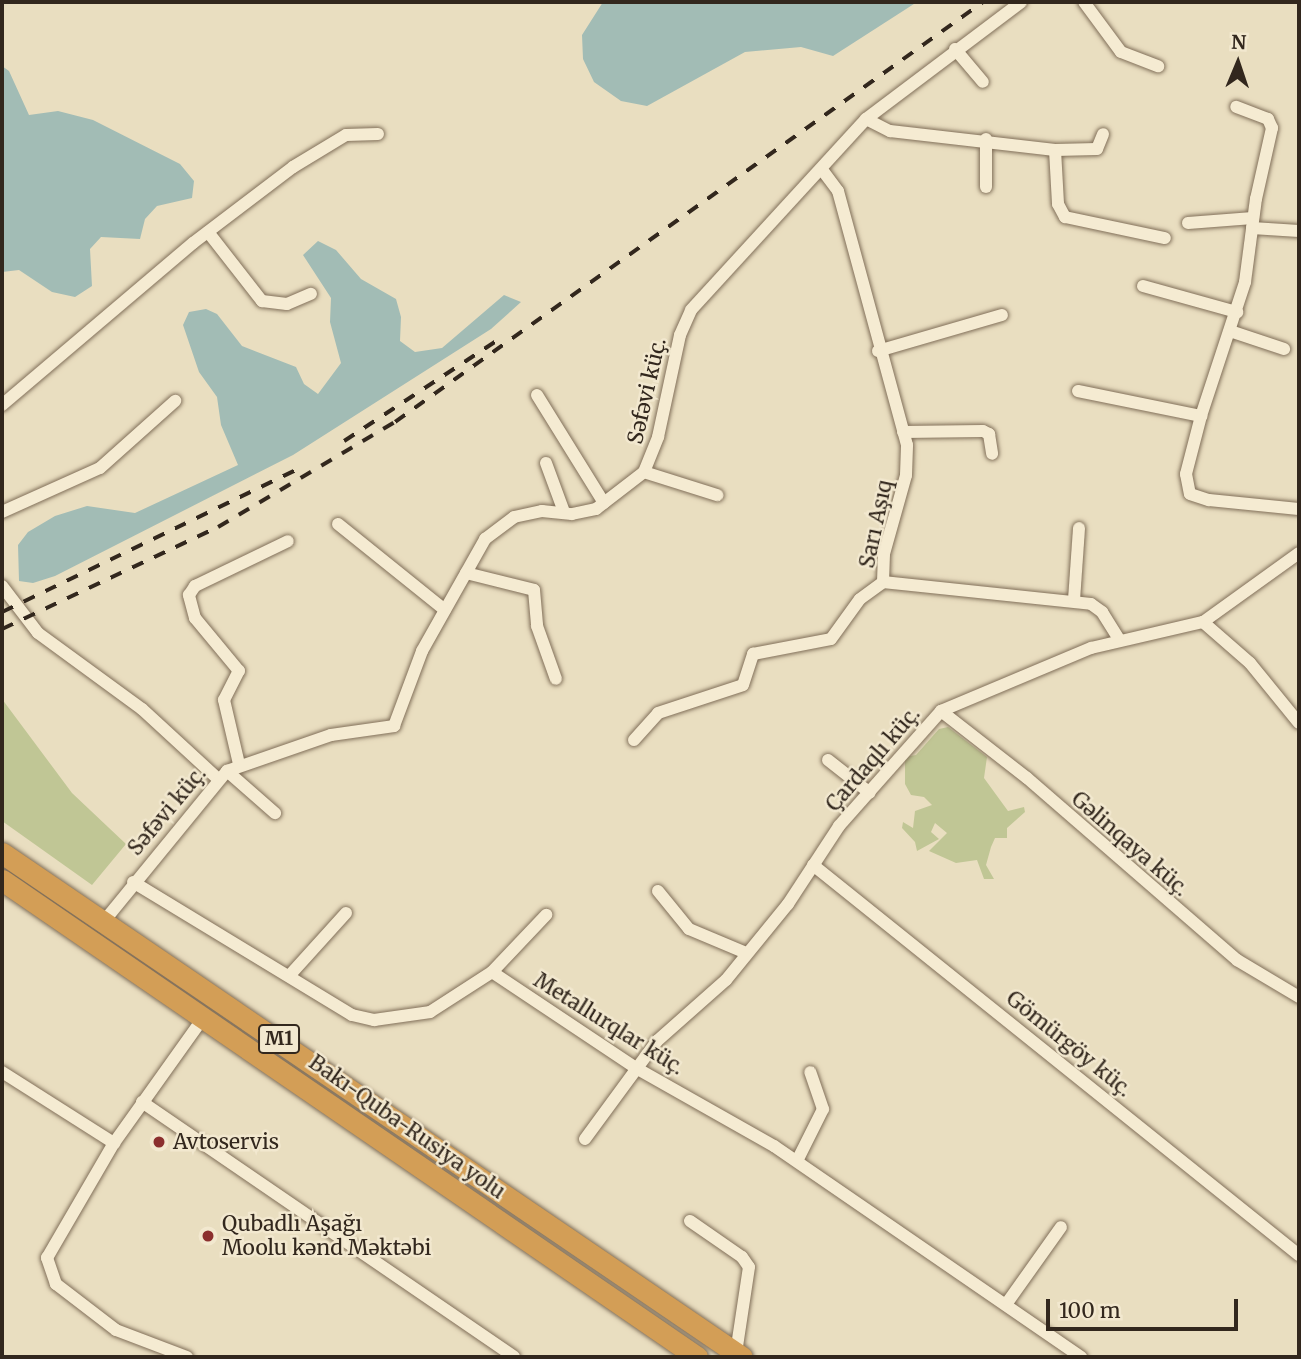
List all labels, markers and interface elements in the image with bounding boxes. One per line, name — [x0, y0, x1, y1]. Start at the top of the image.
north arrow — [1203, 28, 1273, 98]
text: N — [1231, 30, 1247, 54]
street label: Səfəvi küç. — [623, 335, 671, 447]
street label: Sarı Aşıq — [854, 478, 898, 570]
street label: Çardaqlı küç. — [821, 701, 925, 817]
street label: Səfəvi küç. — [123, 761, 211, 861]
street label: Gəlinqaya küç. — [1066, 786, 1194, 902]
street label: Metallurqlar küç. — [529, 968, 689, 1080]
street label: Gömürgöy küç. — [1001, 986, 1137, 1102]
road number: M1 — [258, 1023, 300, 1054]
street label: Bakı-Quba-Rusiya yolu — [304, 1050, 510, 1204]
place label: Avtoservis — [173, 1129, 279, 1155]
marker: Avtoservis — [151, 1134, 167, 1150]
place label: Qubadlı Aşağı Moolu kənd Məktəbi — [222, 1211, 431, 1261]
marker: Qubadlı Aşağı Moolu kənd Məktəbi — [200, 1228, 216, 1244]
scale bar — [1049, 1286, 1242, 1330]
text: 100 m — [1059, 1297, 1121, 1324]

